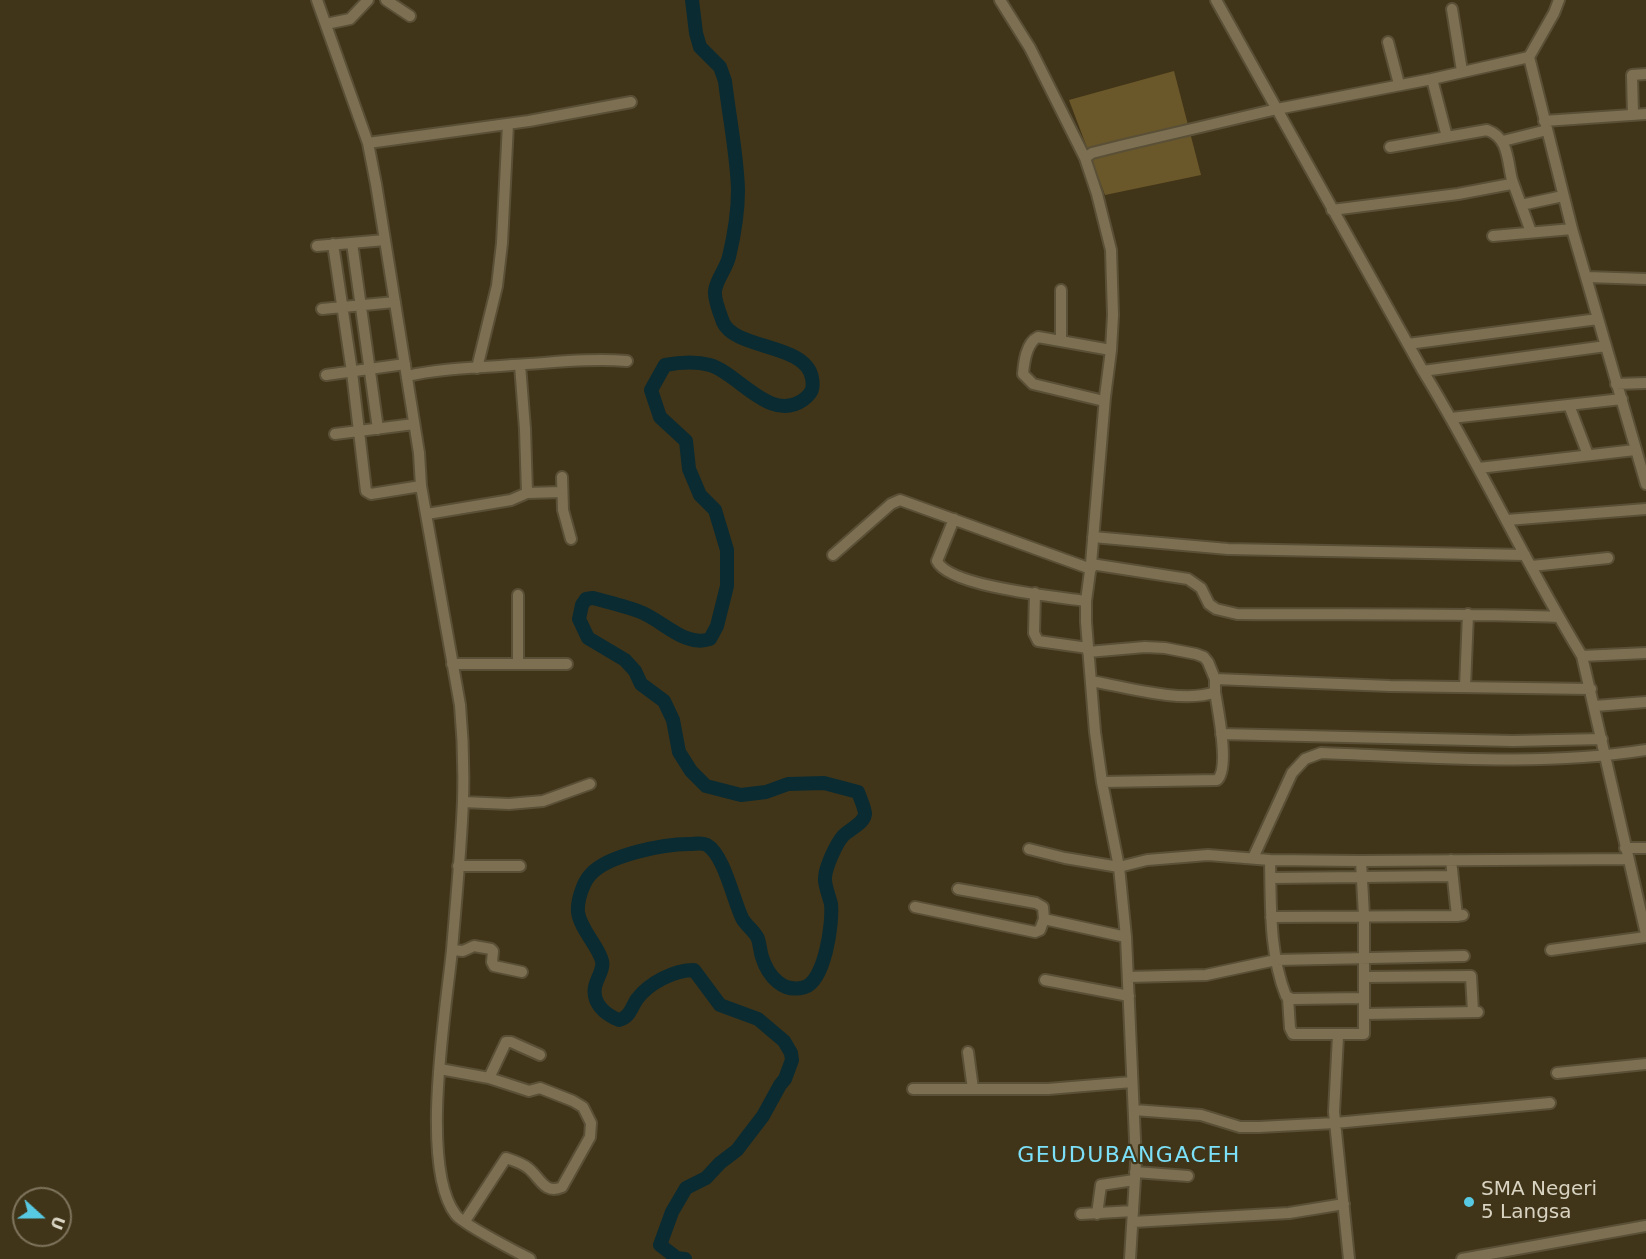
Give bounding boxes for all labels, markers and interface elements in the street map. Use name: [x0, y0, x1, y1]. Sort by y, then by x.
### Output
district label: GEUDUBANGACEH: [1017, 1143, 1241, 1169]
place label: SMA Negeri 5 Langsa: [1481, 1178, 1597, 1225]
north arrow: [12, 1187, 72, 1247]
marker: SMA Negeri 5 Langsa: [1462, 1195, 1476, 1209]
text: U: [46, 1213, 69, 1232]

